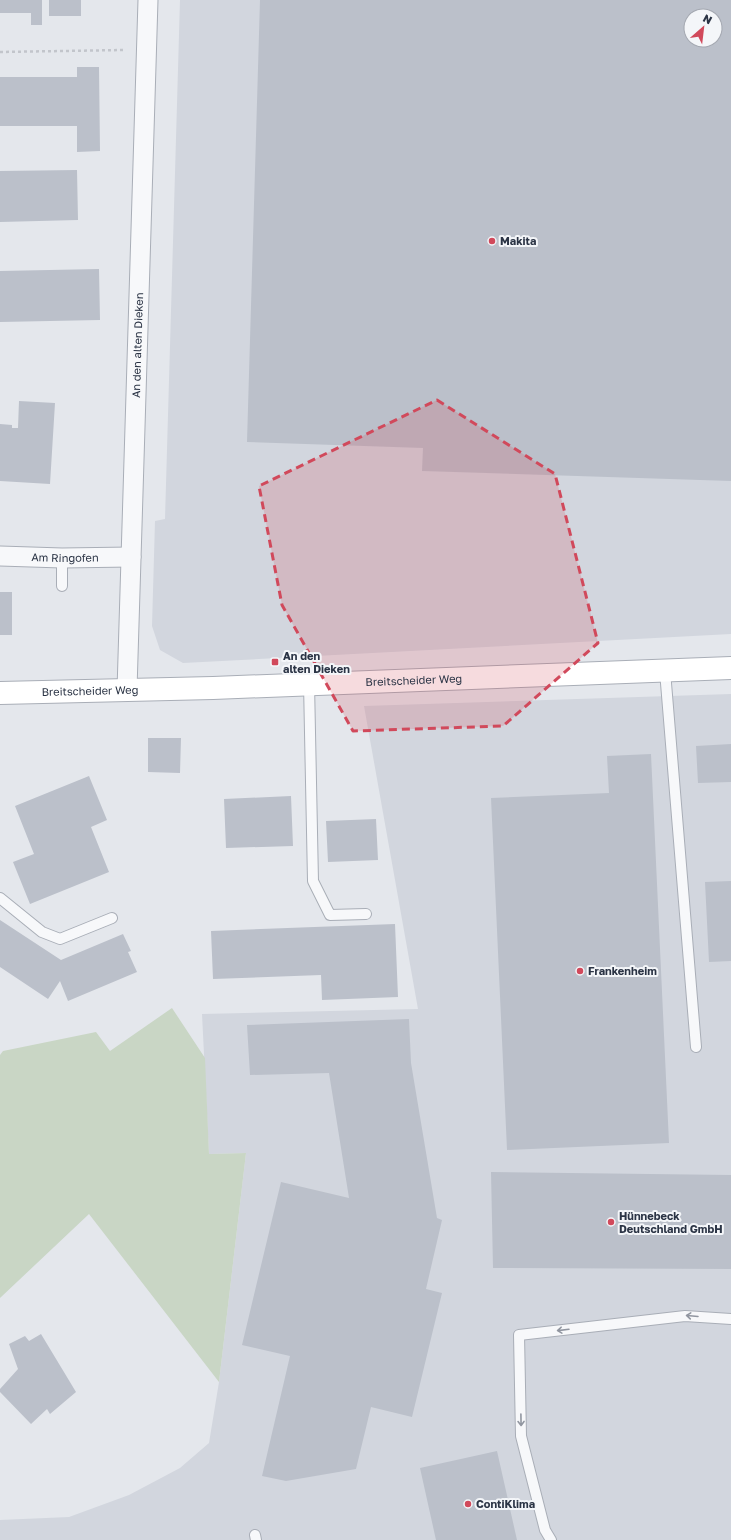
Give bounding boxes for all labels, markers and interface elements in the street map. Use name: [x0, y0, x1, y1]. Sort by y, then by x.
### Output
north arrow: [683, 8, 723, 48]
text: N: [701, 11, 715, 26]
place label: Makita: [500, 234, 536, 247]
marker: Makita: [487, 236, 497, 246]
street label: An den alten Dieken: [129, 292, 145, 398]
street label: Am Ringofen: [31, 550, 99, 564]
place label: An den alten Dieken: [283, 649, 350, 675]
marker: An den alten Dieken: [270, 657, 280, 667]
street label: Breitscheider Weg: [365, 671, 462, 688]
street label: Breitscheider Weg: [41, 683, 138, 698]
place label: Frankenheim: [588, 964, 657, 977]
marker: Frankenheim: [575, 966, 585, 976]
place label: Hünnebeck Deutschland GmbH: [619, 1209, 723, 1235]
marker: Hünnebeck Deutschland GmbH: [606, 1217, 616, 1227]
one-way arrow: [686, 1313, 699, 1320]
one-way arrow: [557, 1326, 570, 1334]
one-way arrow: [517, 1413, 524, 1426]
place label: ContiKlima: [476, 1497, 535, 1510]
marker: ContiKlima: [463, 1499, 473, 1509]

